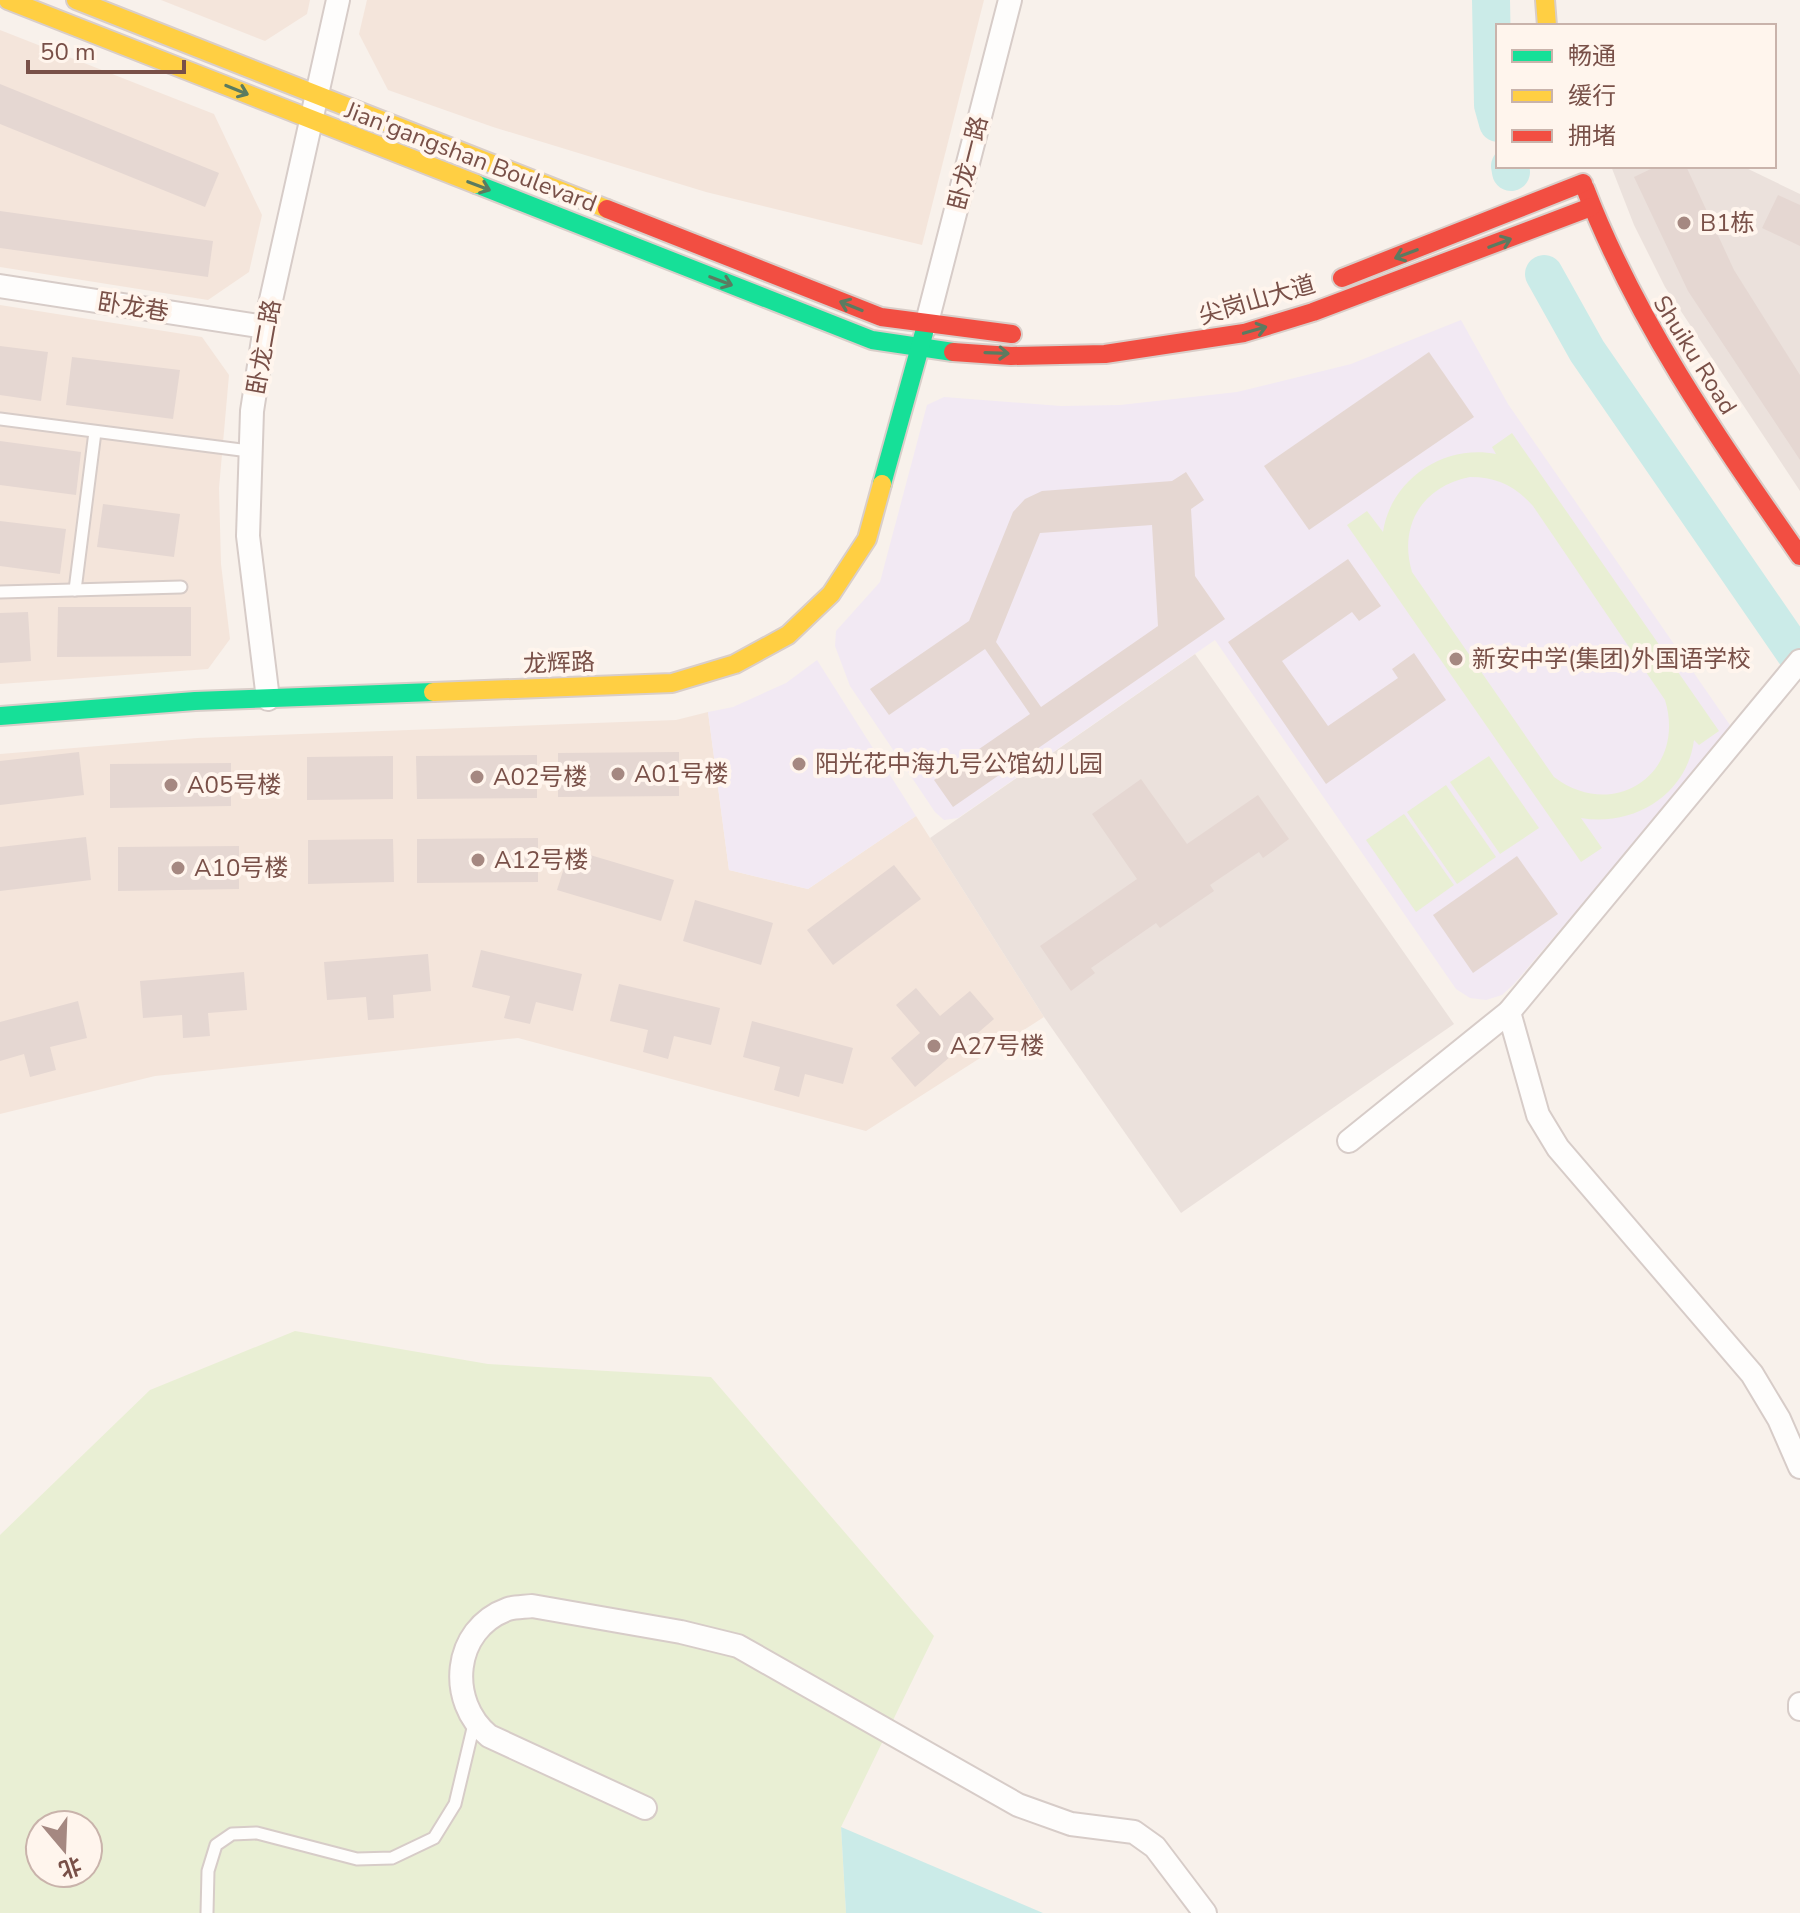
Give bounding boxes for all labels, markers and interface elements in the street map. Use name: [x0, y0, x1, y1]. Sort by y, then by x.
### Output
scale bar: [28, 24, 184, 74]
legend: [1496, 24, 1776, 168]
text: 50 m: [40, 36, 96, 68]
text: 畅通: [1568, 40, 1616, 72]
text: 缓行: [1568, 80, 1616, 112]
one-way arrow: [224, 84, 249, 98]
street label: Jian'gangshan Boulevard: [340, 94, 601, 220]
street label: 卧龙一路: [941, 113, 995, 213]
text: 拥堵: [1568, 120, 1616, 152]
one-way arrow: [466, 179, 491, 194]
place label: B1栋: [1700, 207, 1755, 239]
marker: B1栋: [1675, 214, 1693, 232]
one-way arrow: [1487, 235, 1512, 249]
one-way arrow: [1395, 248, 1419, 262]
street label: 尖岗山大道: [1195, 268, 1319, 332]
one-way arrow: [708, 275, 733, 289]
street label: 卧龙巷: [95, 286, 171, 328]
street label: Shuiku Road: [1646, 289, 1744, 421]
street label: 卧龙二路: [240, 297, 288, 397]
one-way arrow: [839, 298, 864, 312]
one-way arrow: [1241, 322, 1267, 337]
one-way arrow: [983, 346, 1010, 361]
place label: 新安中学(集团)外国语学校: [1472, 643, 1751, 675]
street label: 龙辉路: [522, 646, 596, 680]
marker: 新安中学(集团)外国语学校: [1447, 650, 1465, 668]
place label: 阳光花中海九号公馆幼儿园: [815, 748, 1103, 780]
marker: 阳光花中海九号公馆幼儿园: [790, 755, 808, 773]
place label: A01号楼: [634, 758, 728, 790]
place label: A02号楼: [493, 761, 587, 793]
marker: A01号楼: [609, 765, 627, 783]
marker: A02号楼: [468, 768, 486, 786]
place label: A05号楼: [187, 769, 281, 801]
marker: A05号楼: [162, 776, 180, 794]
place label: A12号楼: [494, 844, 588, 876]
marker: A12号楼: [469, 851, 487, 869]
place label: A10号楼: [194, 852, 288, 884]
marker: A10号楼: [169, 859, 187, 877]
place label: A27号楼: [950, 1030, 1044, 1062]
marker: A27号楼: [925, 1037, 943, 1055]
north arrow: [24, 1809, 104, 1889]
text: 北: [55, 1849, 85, 1885]

